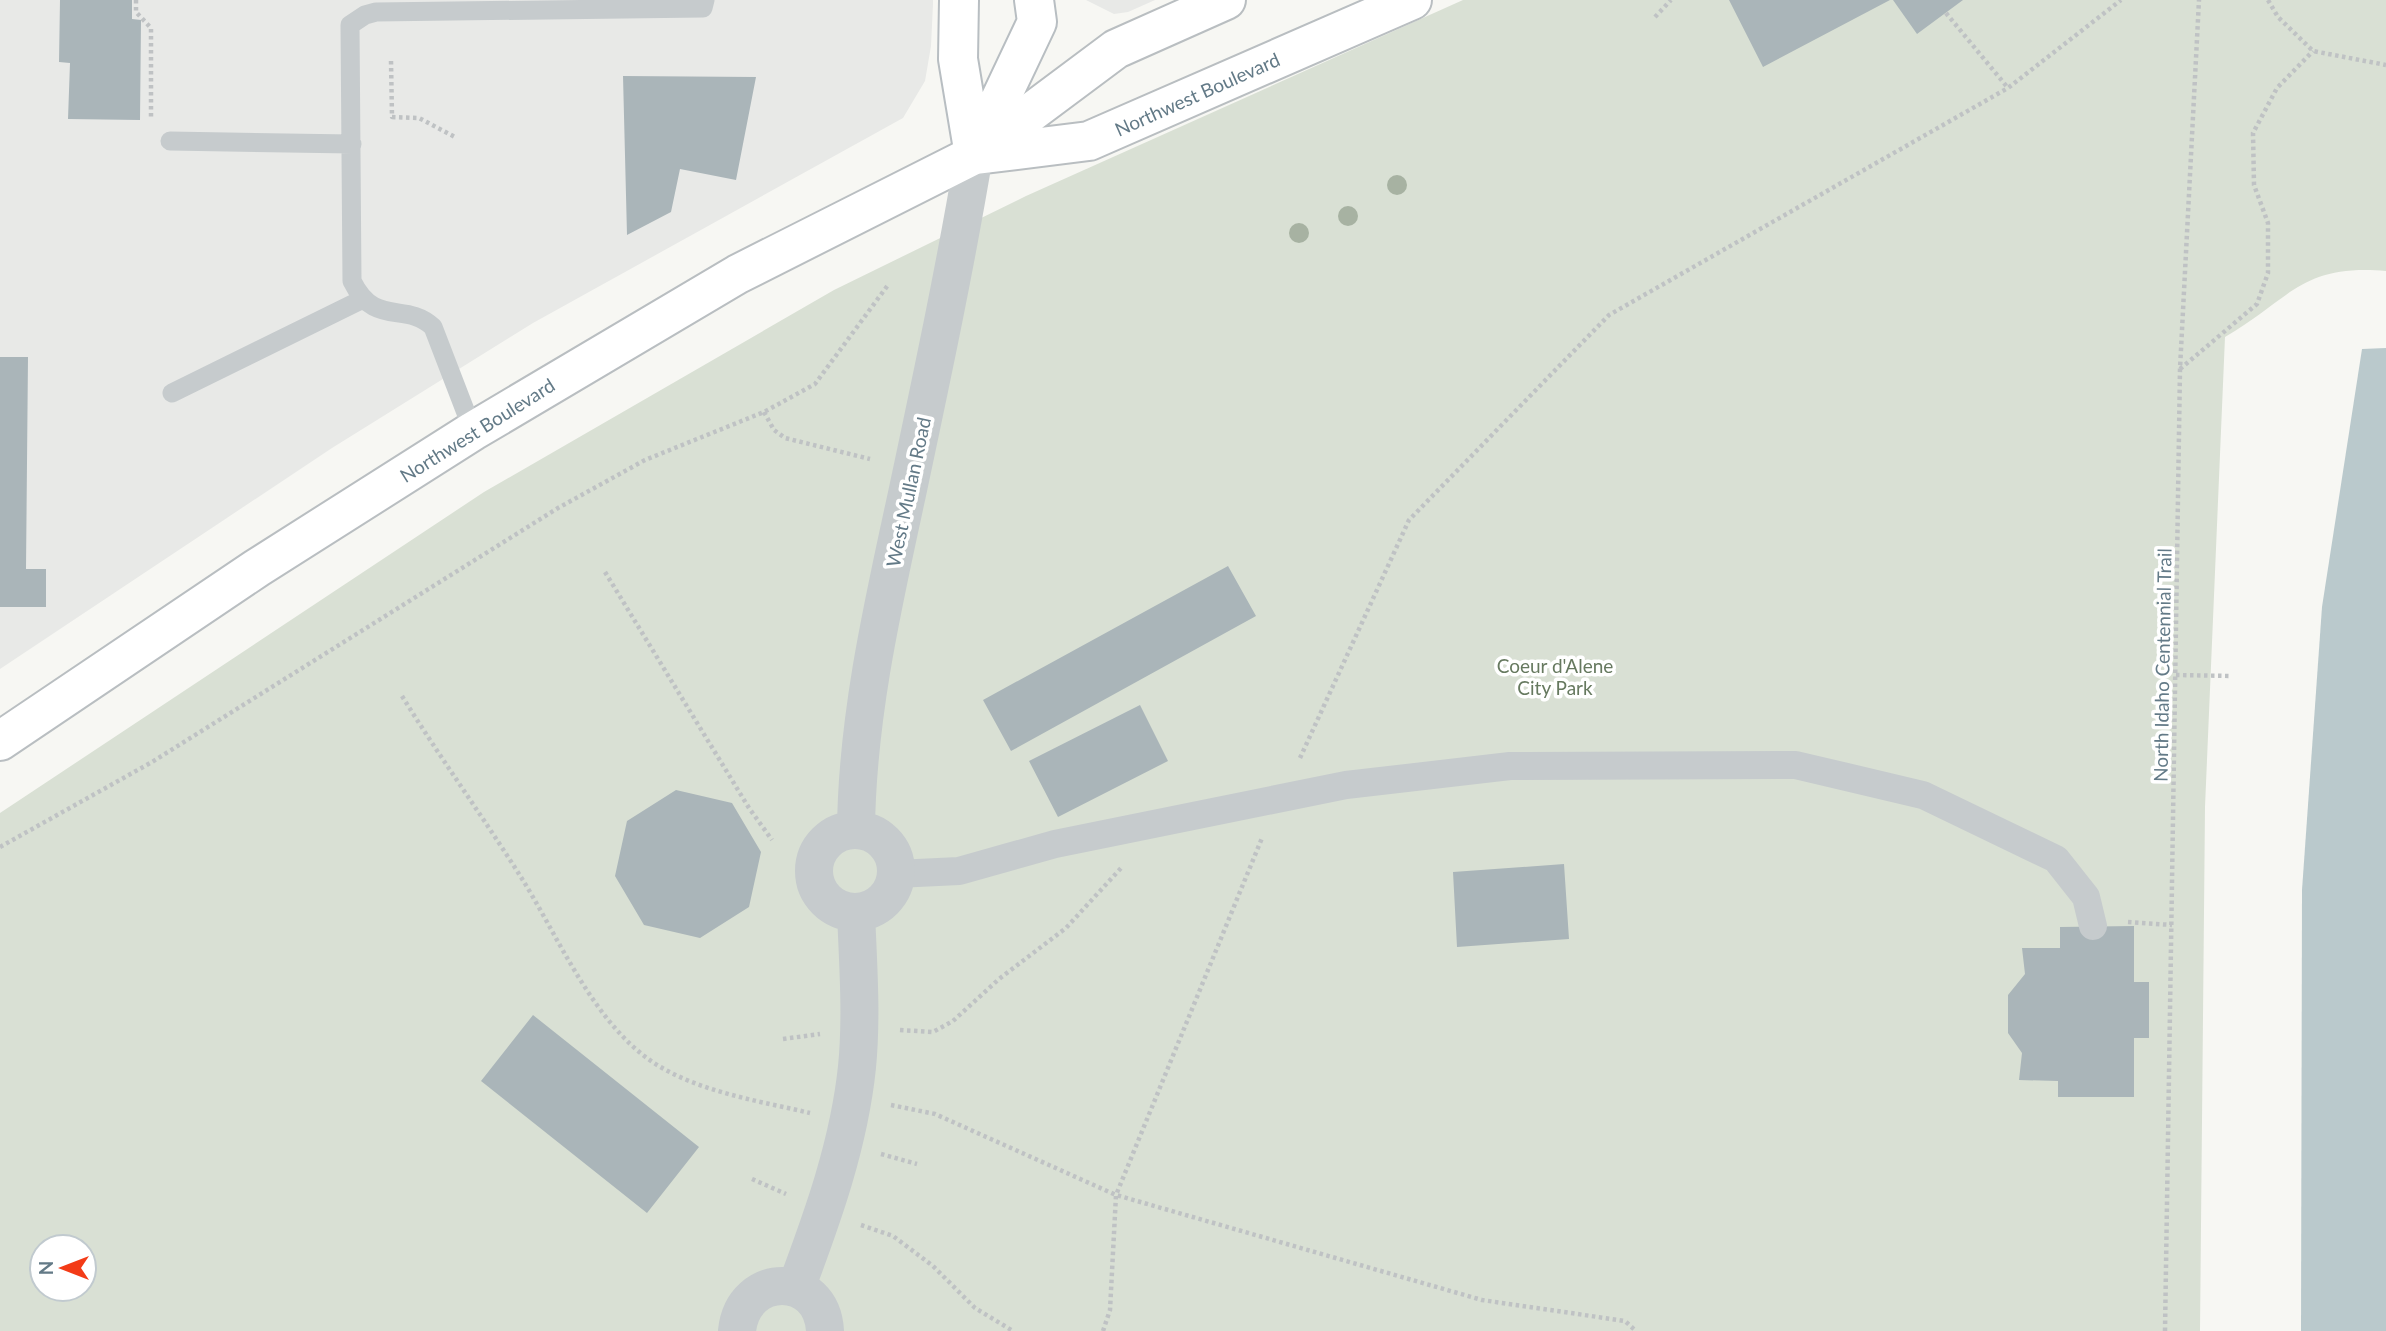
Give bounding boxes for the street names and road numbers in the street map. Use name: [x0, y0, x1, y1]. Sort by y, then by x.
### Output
street label: Northwest Boulevard: [1111, 47, 1283, 141]
street label: Northwest Boulevard: [395, 373, 559, 487]
street label: West Mullan Road: [881, 415, 935, 569]
street label: North Idaho Centennial Trail: [2148, 548, 2176, 782]

